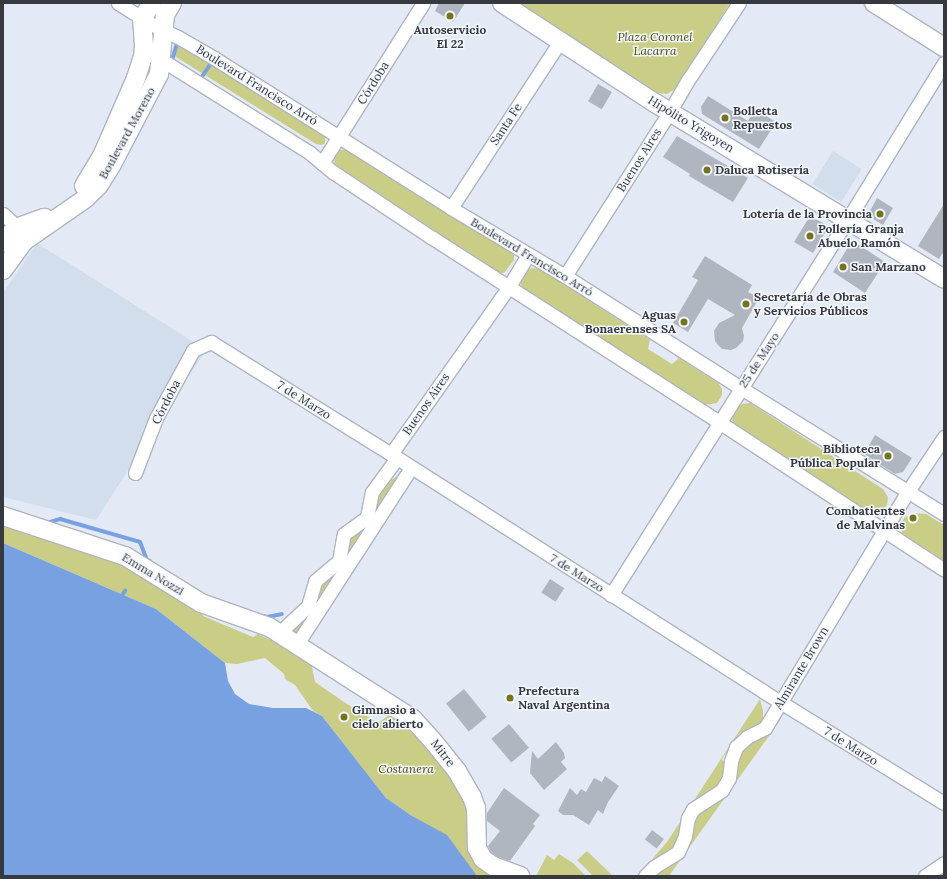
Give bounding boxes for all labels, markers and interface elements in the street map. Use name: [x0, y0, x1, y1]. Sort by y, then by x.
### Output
marker: Autoservicio El 22: [445, 11, 455, 21]
place label: Autoservicio El 22: [414, 23, 486, 51]
park label: Plaza Coronel Lacarra: [617, 30, 693, 58]
street label: Boulevard Francisco Arró: [194, 42, 320, 128]
street label: Córdoba: [354, 59, 392, 107]
street label: Boulevard Moreno: [96, 85, 158, 181]
street label: Hipólito Yrigoyen: [645, 93, 737, 155]
street label: Santa Fe: [487, 100, 525, 148]
place label: Bolletta Repuestos: [733, 104, 792, 132]
marker: Bolletta Repuestos: [720, 113, 730, 123]
street label: Buenos Aires: [614, 126, 664, 194]
place label: Daluca Rotisería: [715, 163, 809, 177]
marker: Daluca Rotisería: [702, 165, 712, 175]
place label: Lotería de la Provincia: [743, 207, 872, 221]
marker: Lotería de la Provincia: [875, 209, 885, 219]
street label: Boulevard Francisco Arró: [468, 215, 596, 299]
place label: Pollería Granja Abuelo Ramón: [818, 222, 904, 250]
marker: Pollería Granja Abuelo Ramón: [805, 231, 815, 241]
place label: San Marzano: [851, 260, 926, 274]
marker: San Marzano: [838, 262, 848, 272]
place label: Secretaría de Obras y Servicios Públicos: [754, 290, 868, 318]
marker: Secretaría de Obras y Servicios Públicos: [741, 299, 751, 309]
place label: Aguas Bonaerenses SA: [585, 308, 676, 336]
marker: Aguas Bonaerenses SA: [679, 317, 689, 327]
street label: 25 de Mayo: [736, 330, 782, 390]
street label: Buenos Aires: [399, 370, 453, 438]
street label: Córdoba: [149, 377, 183, 427]
street label: 7 de Marzo: [274, 378, 334, 422]
place label: Biblioteca Pública Popular: [790, 442, 880, 470]
marker: Biblioteca Pública Popular: [883, 451, 893, 461]
place label: Combatientes de Malvinas: [826, 504, 905, 532]
marker: Combatientes de Malvinas: [908, 513, 918, 523]
street label: Emma Nozzi: [119, 550, 187, 598]
street label: 7 de Marzo: [547, 551, 607, 595]
street label: Almirante Brown: [771, 624, 831, 712]
place label: Prefectura Naval Argentina: [518, 684, 610, 712]
marker: Prefectura Naval Argentina: [505, 693, 515, 703]
place label: Gimnasio a cielo abierto: [352, 703, 423, 731]
marker: Gimnasio a cielo abierto: [339, 712, 349, 722]
street label: 7 de Marzo: [821, 724, 881, 768]
street label: Mitre: [428, 736, 458, 770]
park label: Costanera: [378, 762, 434, 776]

